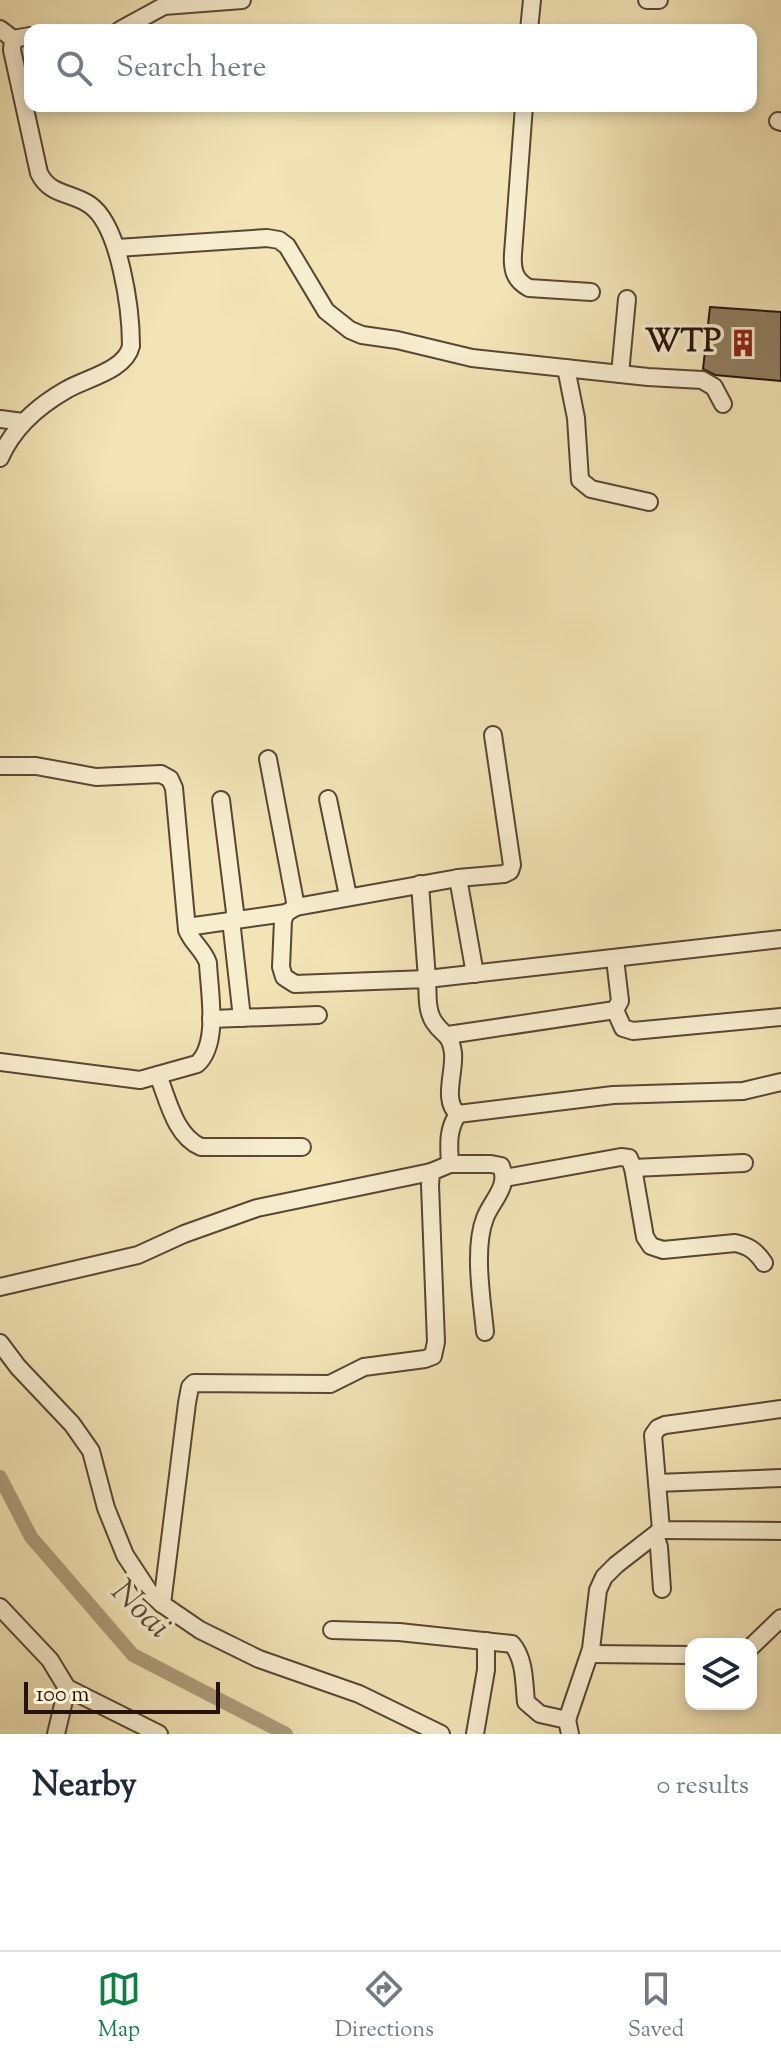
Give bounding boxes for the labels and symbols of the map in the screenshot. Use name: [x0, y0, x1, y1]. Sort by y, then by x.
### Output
place label: WTP: [645, 320, 721, 366]
building icon: WTP: [728, 328, 758, 358]
water label: Noai: [99, 1569, 181, 1651]
scale bar: [24, 1678, 220, 1714]

